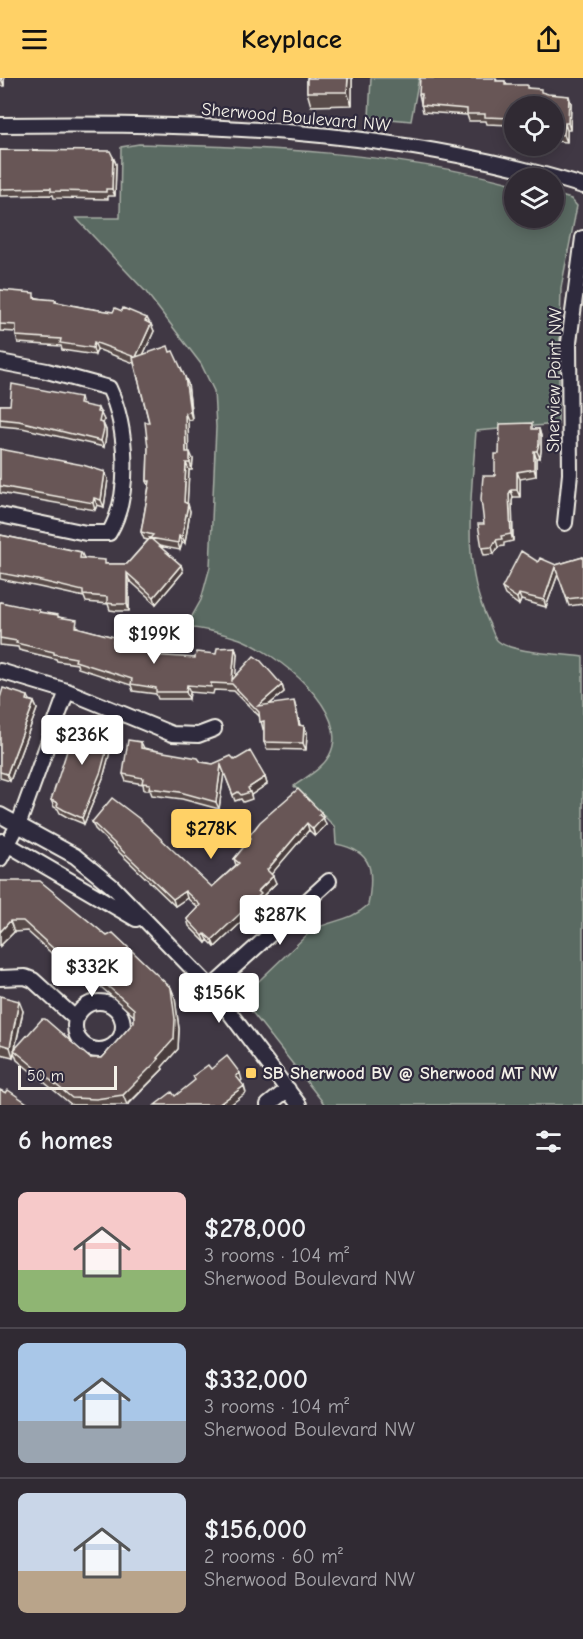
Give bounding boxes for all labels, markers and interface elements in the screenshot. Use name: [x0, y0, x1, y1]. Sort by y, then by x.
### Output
icon: menu: [18, 23, 51, 56]
icon: share: [532, 23, 565, 56]
text: Keyplace: [241, 24, 342, 55]
map controls: [504, 96, 564, 228]
button: locate: [504, 96, 564, 156]
street label: Sherwood Boulevard NW: [201, 99, 392, 136]
button: layers: [504, 168, 564, 228]
street label: Sherview Point NW: [543, 307, 566, 453]
pin: $199K: [112, 614, 196, 665]
text: $199K: [128, 622, 180, 645]
pin: $236K: [40, 715, 124, 766]
text: $236K: [55, 723, 109, 746]
pin: $278K: [169, 809, 253, 860]
text: $278K: [185, 817, 237, 840]
pin: $287K: [238, 895, 322, 946]
text: $287K: [254, 903, 306, 926]
pin: $332K: [50, 947, 134, 998]
text: $332K: [66, 955, 118, 978]
pin: $156K: [177, 973, 261, 1024]
text: $156K: [193, 981, 245, 1004]
scale bar: [18, 1063, 117, 1091]
place label: SB Sherwood BV @ Sherwood MT NW: [263, 1063, 558, 1084]
marker: SB Sherwood BV @ Sherwood MT NW: [244, 1066, 258, 1080]
text: 50 m: [27, 1067, 64, 1085]
icon: filters: [532, 1125, 565, 1158]
text: 6 homes: [18, 1126, 113, 1156]
text: $278,000: [204, 1214, 306, 1244]
icon: home: [66, 1216, 138, 1288]
text: 3 rooms · 104 m²: [204, 1244, 349, 1267]
text: Sherwood Boulevard NW: [204, 1267, 415, 1290]
text: $332,000: [204, 1365, 308, 1395]
icon: home: [66, 1367, 138, 1439]
text: 3 rooms · 104 m²: [204, 1395, 349, 1418]
text: Sherwood Boulevard NW: [204, 1418, 415, 1441]
text: $156,000: [204, 1515, 307, 1545]
icon: home: [66, 1517, 138, 1589]
text: 2 rooms · 60 m²: [204, 1545, 343, 1568]
text: Sherwood Boulevard NW: [204, 1568, 415, 1591]

